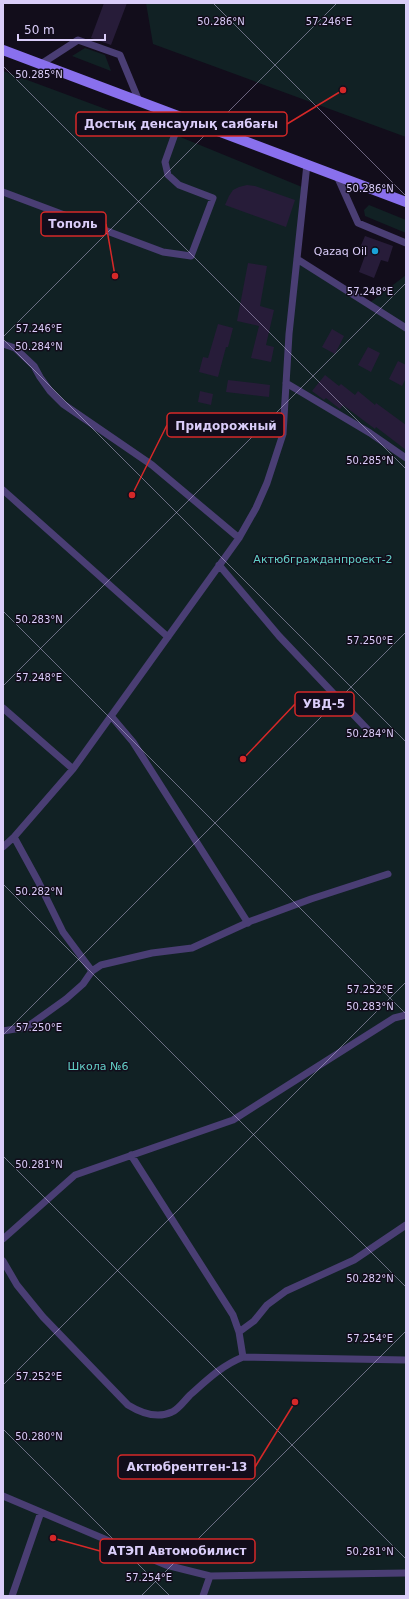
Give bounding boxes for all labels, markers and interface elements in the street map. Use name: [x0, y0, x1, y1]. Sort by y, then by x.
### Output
scale bar: [18, 16, 105, 42]
text: 50.286°N: [197, 16, 245, 27]
text: 57.246°E: [306, 16, 352, 27]
text: 50 m: [24, 23, 55, 37]
text: 50.285°N: [15, 69, 63, 80]
callout: Достық денсаулық саябағы: [76, 112, 287, 136]
text: Достық денсаулық саябағы: [84, 117, 278, 131]
text: 50.286°N: [346, 183, 394, 194]
callout: Тополь: [41, 212, 106, 236]
text: Тополь: [48, 217, 98, 231]
place label: Qazaq Oil: [314, 245, 367, 258]
marker: Qazaq Oil: [370, 246, 380, 256]
text: 57.248°E: [347, 286, 393, 297]
text: 57.246°E: [16, 323, 62, 334]
text: 50.284°N: [15, 341, 63, 352]
callout: Придорожный: [167, 413, 284, 437]
text: Придорожный: [175, 419, 277, 433]
text: 50.285°N: [346, 455, 394, 466]
park label: Актюбгражданпроект-2: [253, 553, 393, 566]
text: 50.283°N: [15, 614, 63, 625]
text: 57.250°E: [347, 635, 393, 646]
text: 57.248°E: [16, 672, 62, 683]
callout: УВД-5: [295, 692, 354, 716]
text: УВД-5: [303, 697, 345, 711]
text: 50.284°N: [346, 728, 394, 739]
text: 50.282°N: [15, 886, 63, 897]
text: 57.252°E: [347, 984, 393, 995]
text: 50.283°N: [346, 1001, 394, 1012]
text: 57.250°E: [16, 1022, 62, 1033]
park label: Школа №6: [68, 1060, 128, 1073]
text: 50.281°N: [15, 1159, 63, 1170]
text: 50.282°N: [346, 1273, 394, 1284]
text: 57.254°E: [347, 1333, 393, 1344]
text: 57.252°E: [16, 1371, 62, 1382]
text: 50.280°N: [15, 1431, 63, 1442]
callout: Актюбрентген-13: [118, 1455, 255, 1479]
text: Актюбрентген-13: [127, 1460, 247, 1474]
callout: АТЭП Автомобилист: [100, 1539, 255, 1563]
text: АТЭП Автомобилист: [108, 1544, 246, 1558]
text: 50.281°N: [346, 1546, 394, 1557]
text: 57.254°E: [126, 1572, 172, 1583]

